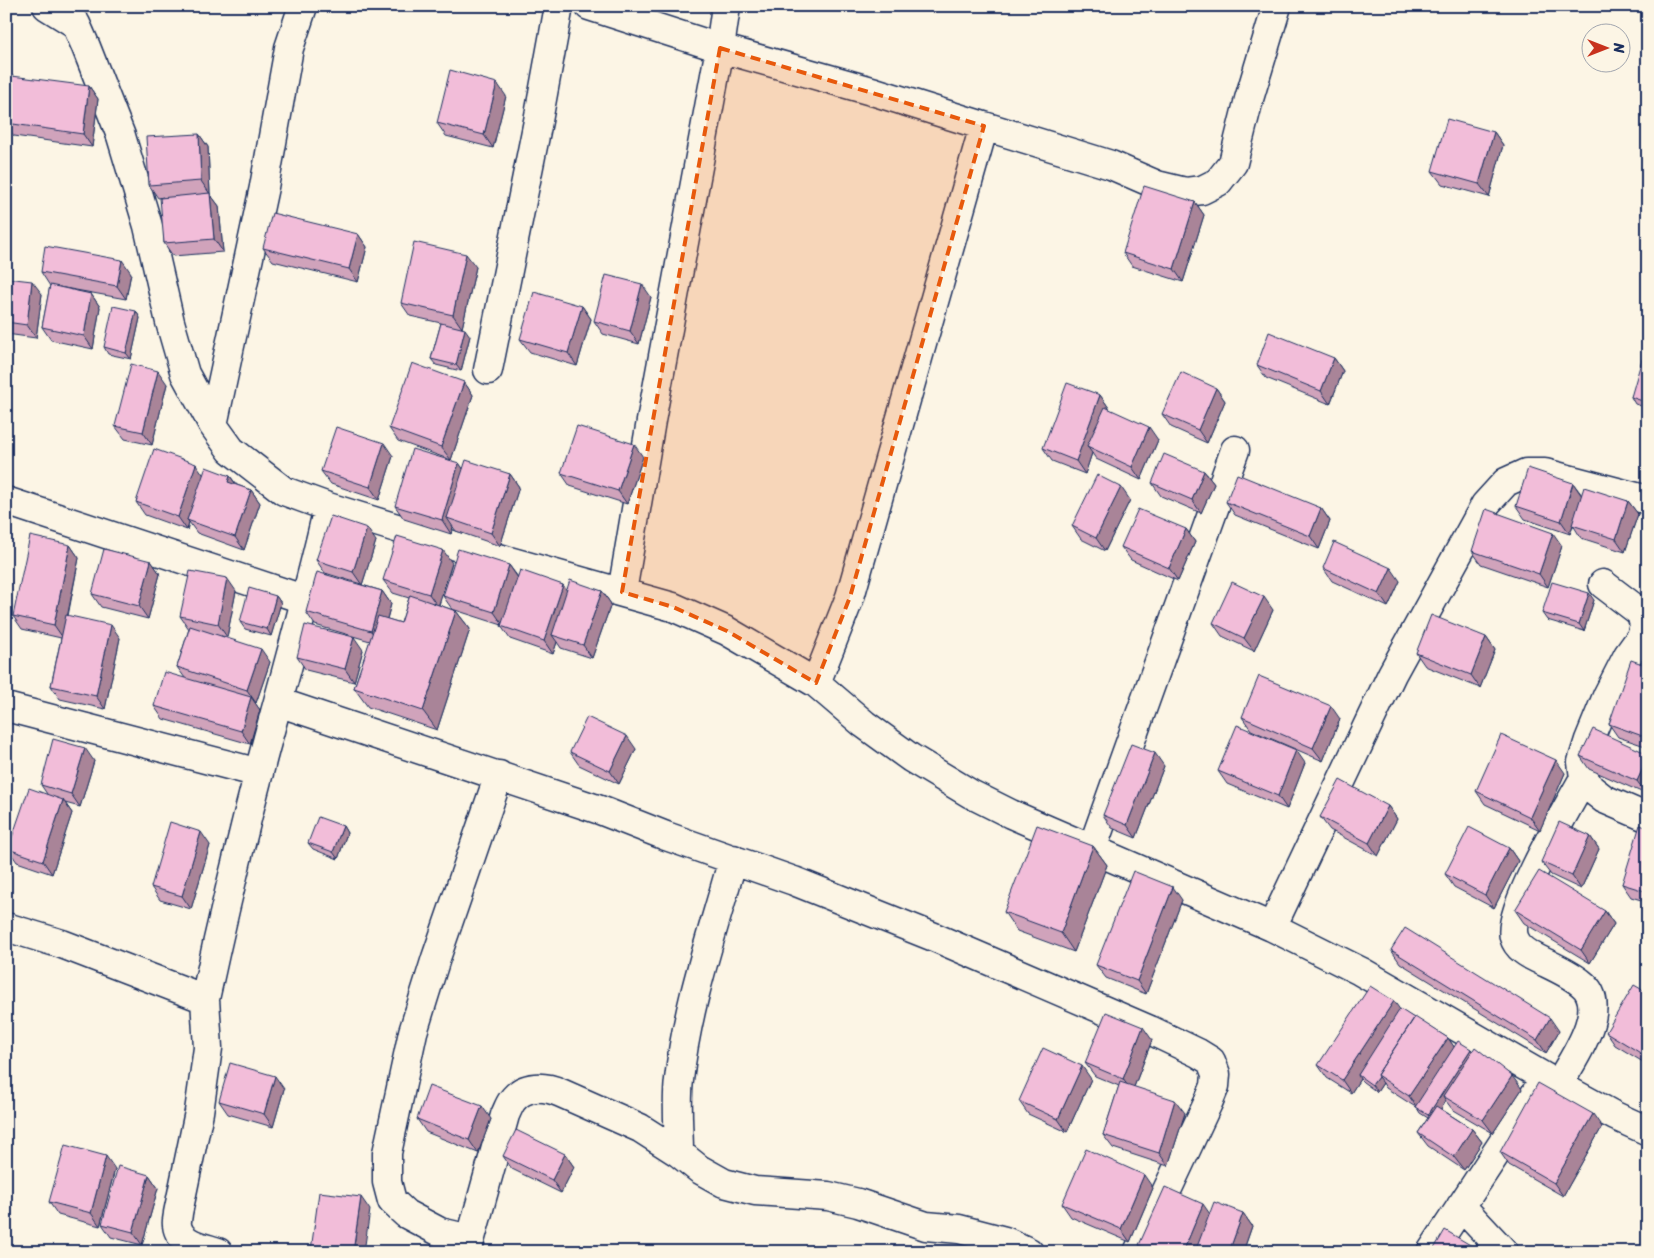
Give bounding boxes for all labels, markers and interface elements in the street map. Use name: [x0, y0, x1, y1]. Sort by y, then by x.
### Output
north arrow: [1582, 22, 1632, 72]
text: N: [1606, 42, 1631, 53]

